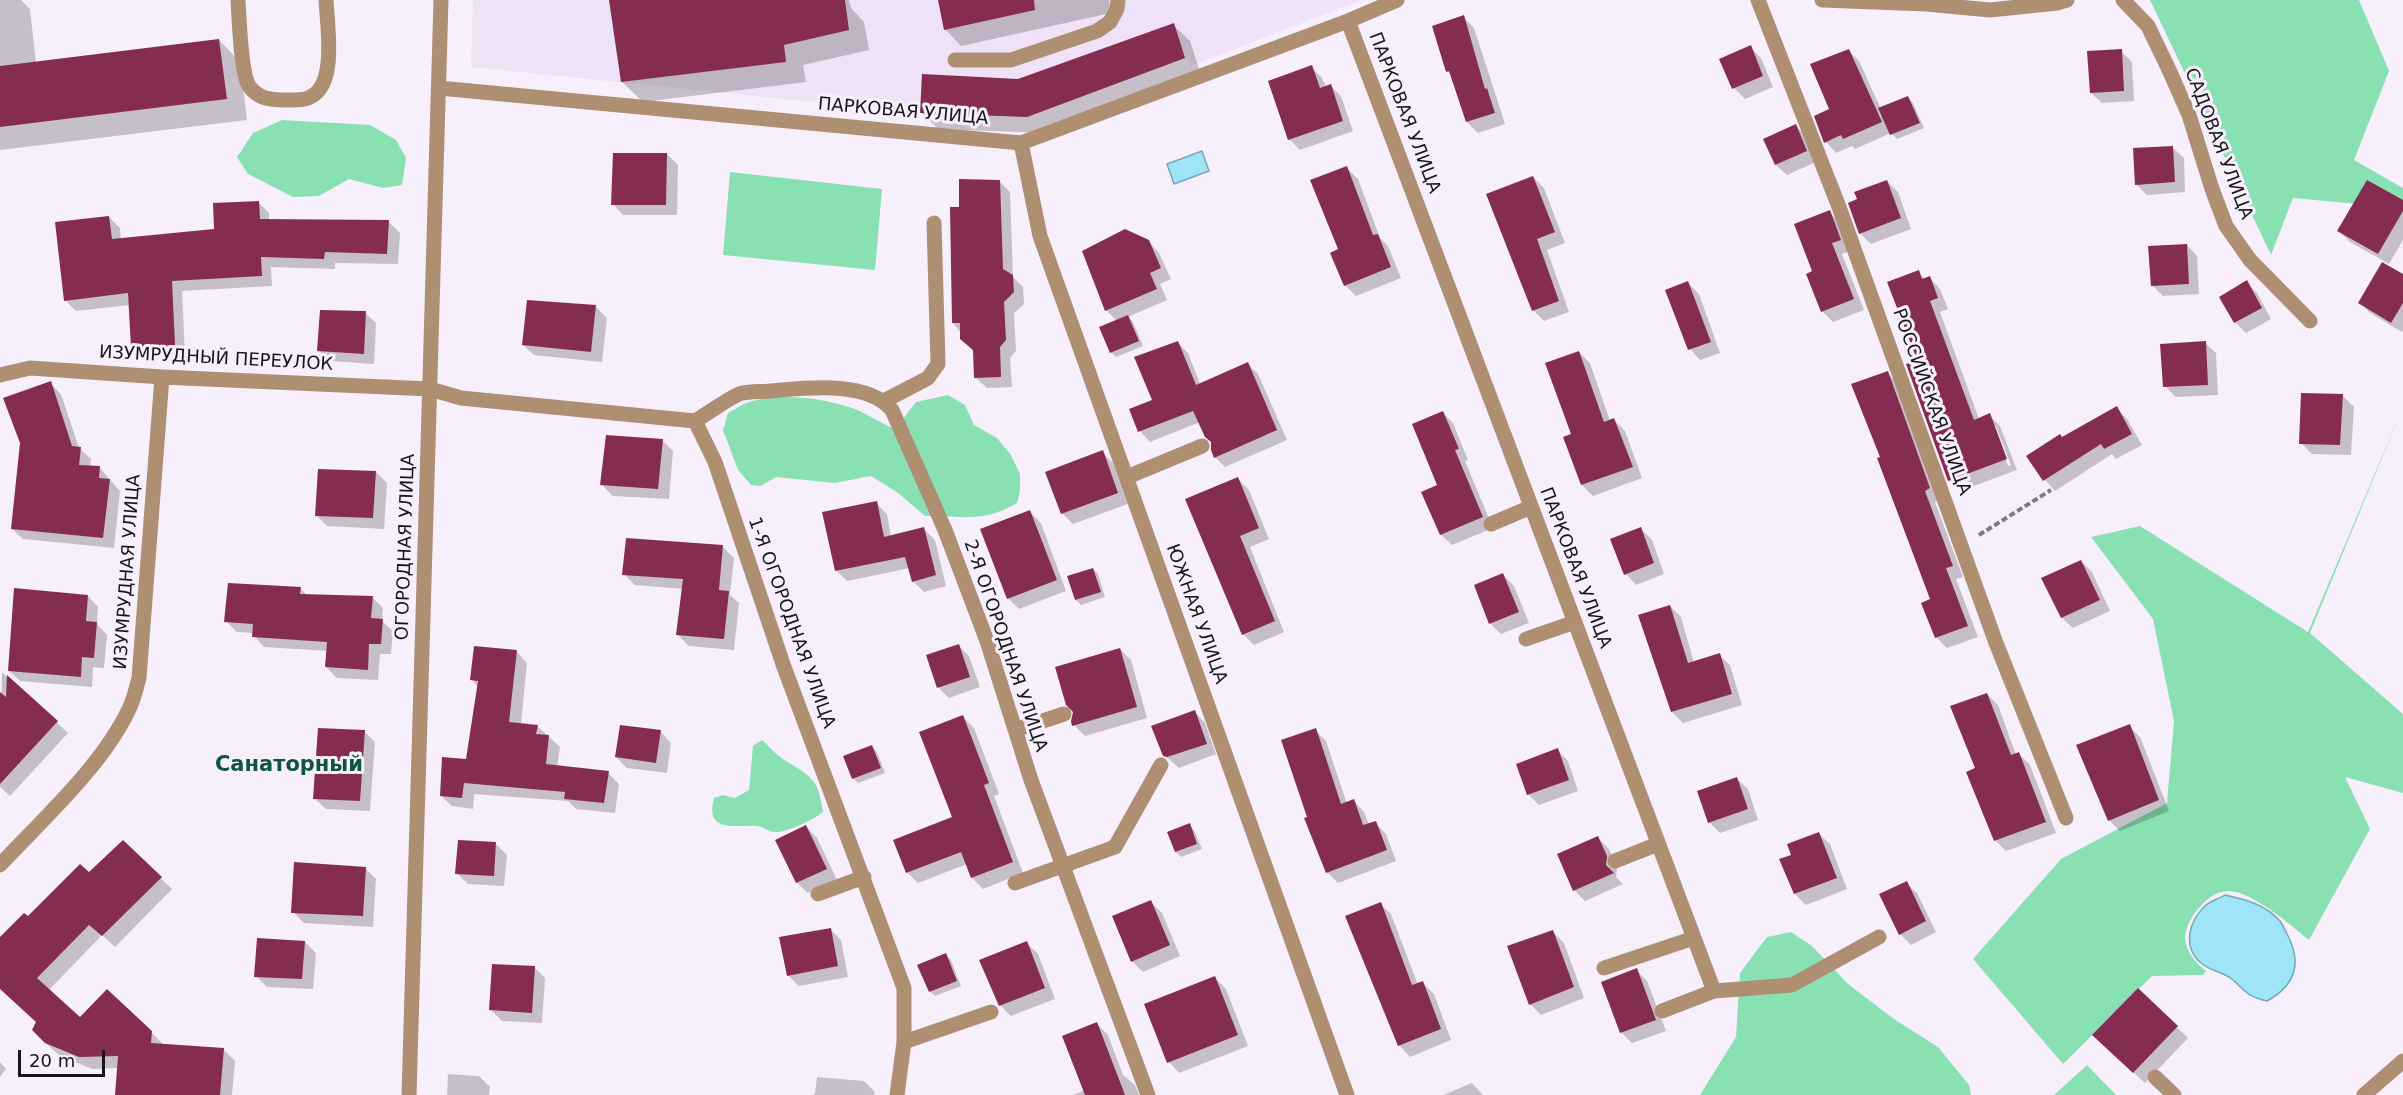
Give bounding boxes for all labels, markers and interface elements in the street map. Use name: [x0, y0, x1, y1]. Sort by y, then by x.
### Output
street label: ПАРКОВАЯ УЛИЦА: [1363, 29, 1445, 197]
street label: САДОВАЯ УЛИЦА: [2179, 65, 2257, 223]
street label: ПАРКОВАЯ УЛИЦА: [817, 94, 989, 130]
street label: РОССИЙСКАЯ УЛИЦА: [1887, 306, 1975, 498]
street label: ИЗУМРУДНЫЙ ПЕРЕУЛОК: [98, 342, 334, 376]
street label: ОГОРОДНАЯ УЛИЦА: [392, 453, 420, 641]
street label: ИЗУМРУДНАЯ УЛИЦА: [110, 474, 146, 670]
street label: ПАРКОВАЯ УЛИЦА: [1534, 484, 1616, 652]
street label: 1-Я ОГОРОДНАЯ УЛИЦА: [743, 515, 839, 731]
street label: 2-Я ОГОРОДНАЯ УЛИЦА: [959, 537, 1051, 755]
street label: ЮЖНАЯ УЛИЦА: [1161, 541, 1231, 687]
district label: Санаторный: [215, 753, 363, 779]
scale bar: [21, 1038, 108, 1076]
text: 20 m: [29, 1050, 75, 1071]

